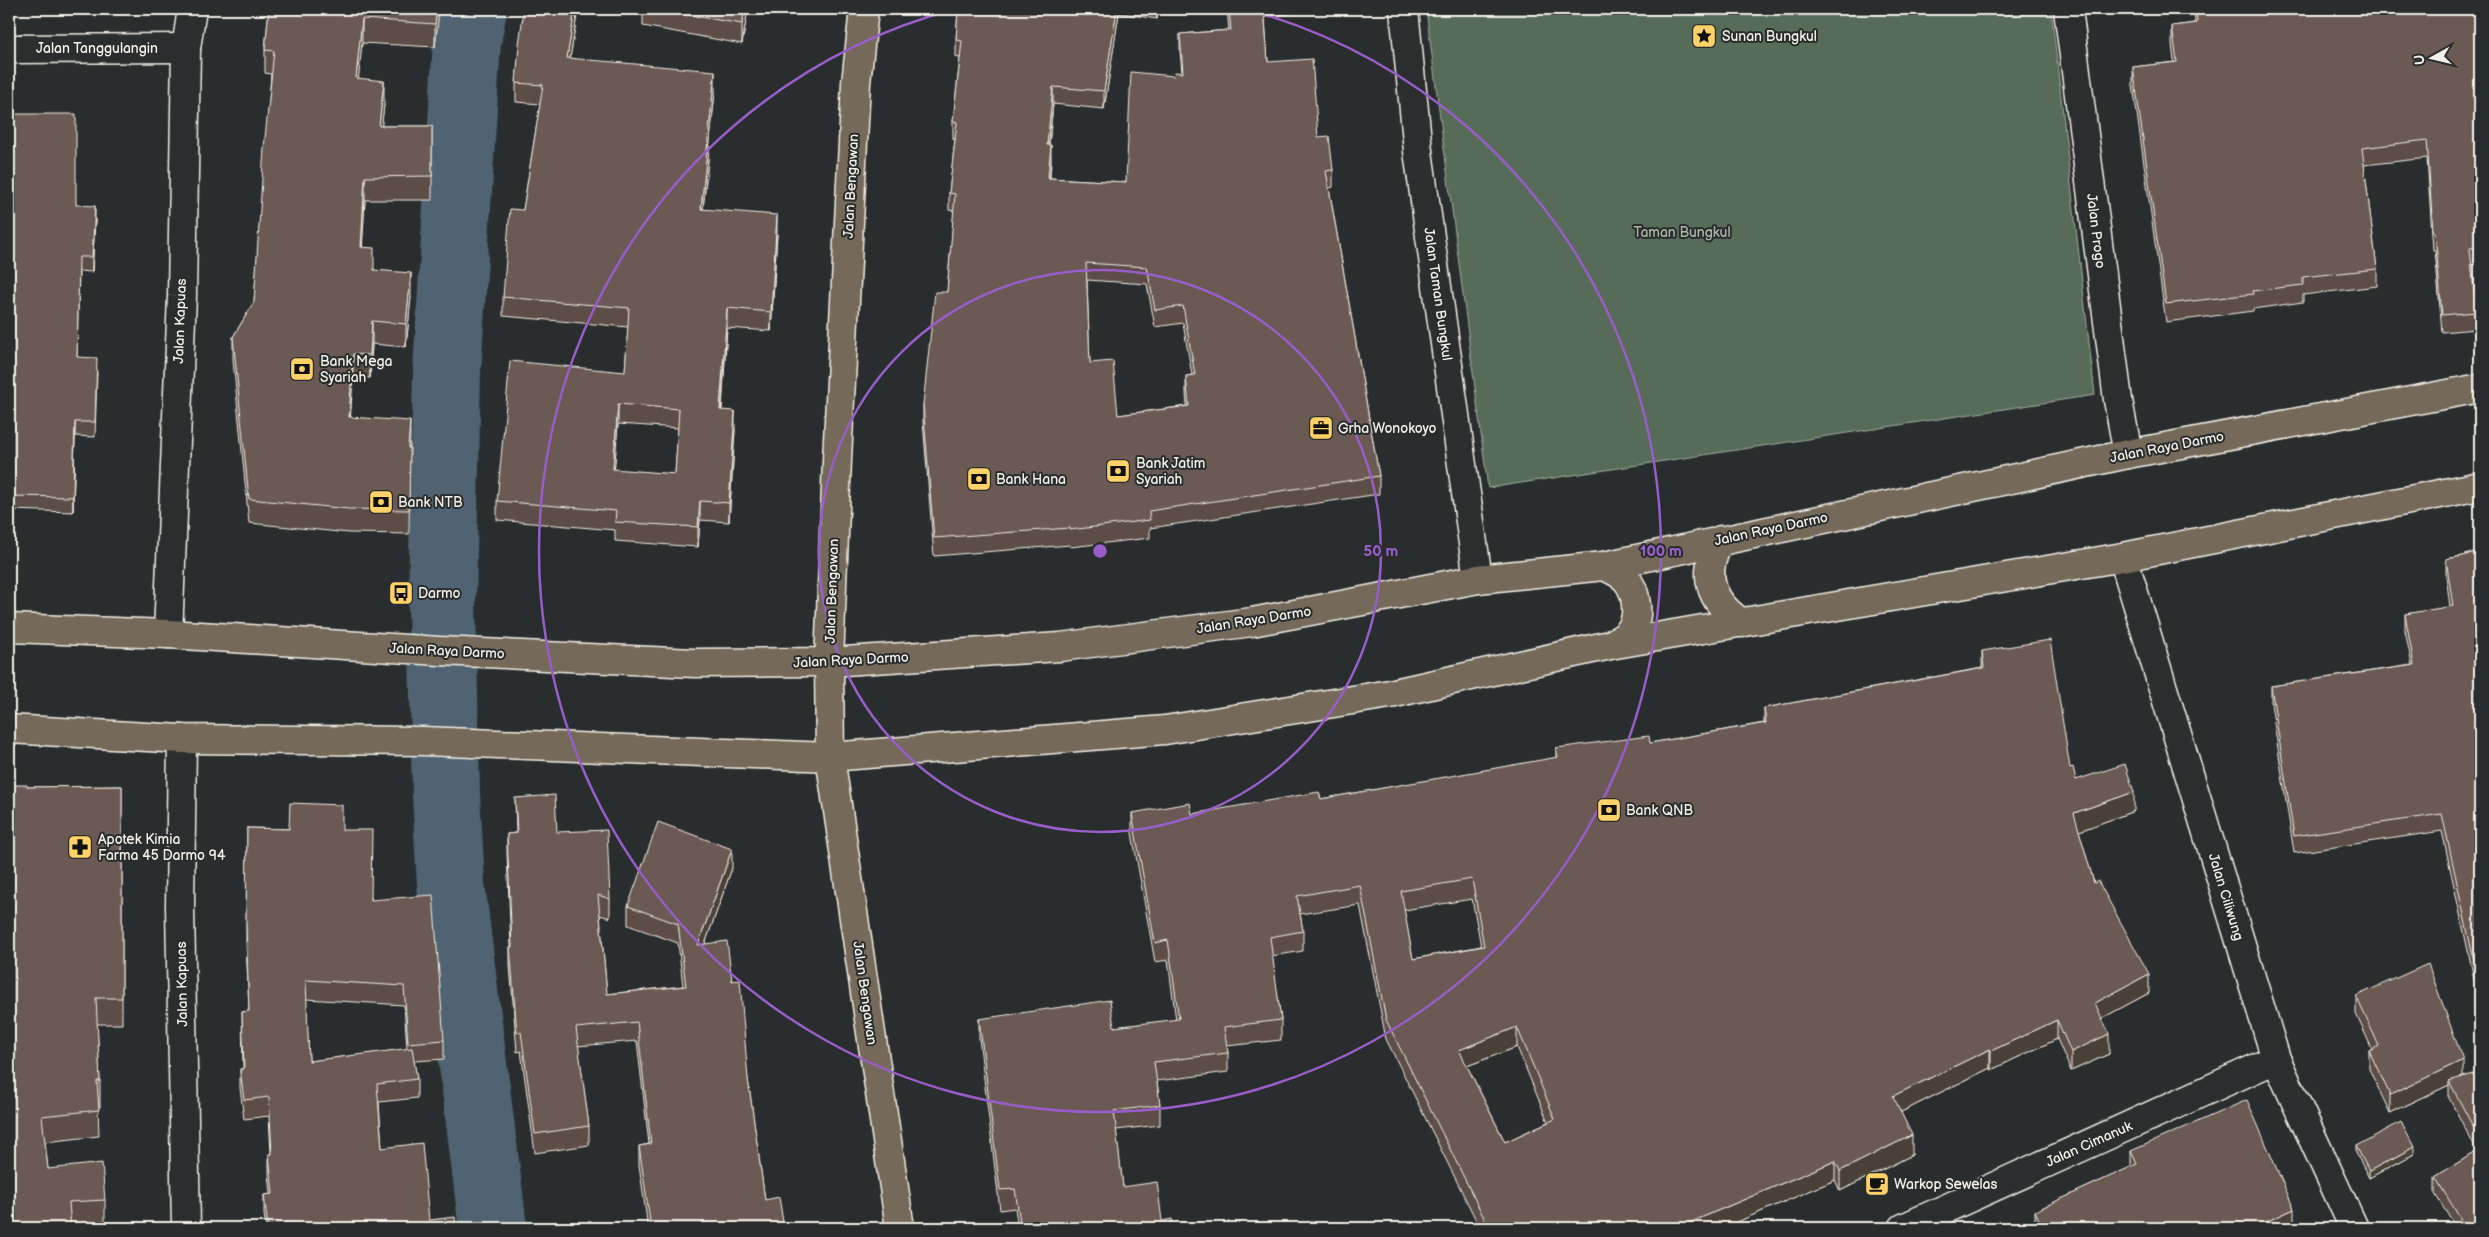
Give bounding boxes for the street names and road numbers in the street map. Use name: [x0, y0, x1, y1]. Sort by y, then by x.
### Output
street label: Jalan Tanggulangin: [36, 40, 158, 57]
street label: Jalan Bengawan: [840, 133, 862, 239]
street label: Jalan Progo: [2083, 193, 2109, 269]
street label: Jalan Taman Bungkul: [1420, 226, 1456, 362]
street label: Jalan Kapuas: [170, 278, 190, 364]
street label: Jalan Raya Darmo: [2109, 428, 2225, 466]
street label: Jalan Raya Darmo: [1713, 509, 1829, 549]
street label: Jalan Bengawan: [822, 538, 842, 644]
street label: Jalan Raya Darmo: [1196, 603, 1312, 637]
street label: Jalan Raya Darmo: [389, 639, 505, 663]
street label: Jalan Raya Darmo: [793, 648, 909, 672]
street label: Jalan Ciliwung: [2205, 851, 2247, 943]
street label: Jalan Bengawan: [849, 940, 881, 1046]
street label: Jalan Kapuas: [173, 941, 191, 1027]
street label: Jalan Cimanuk: [2043, 1117, 2135, 1171]

